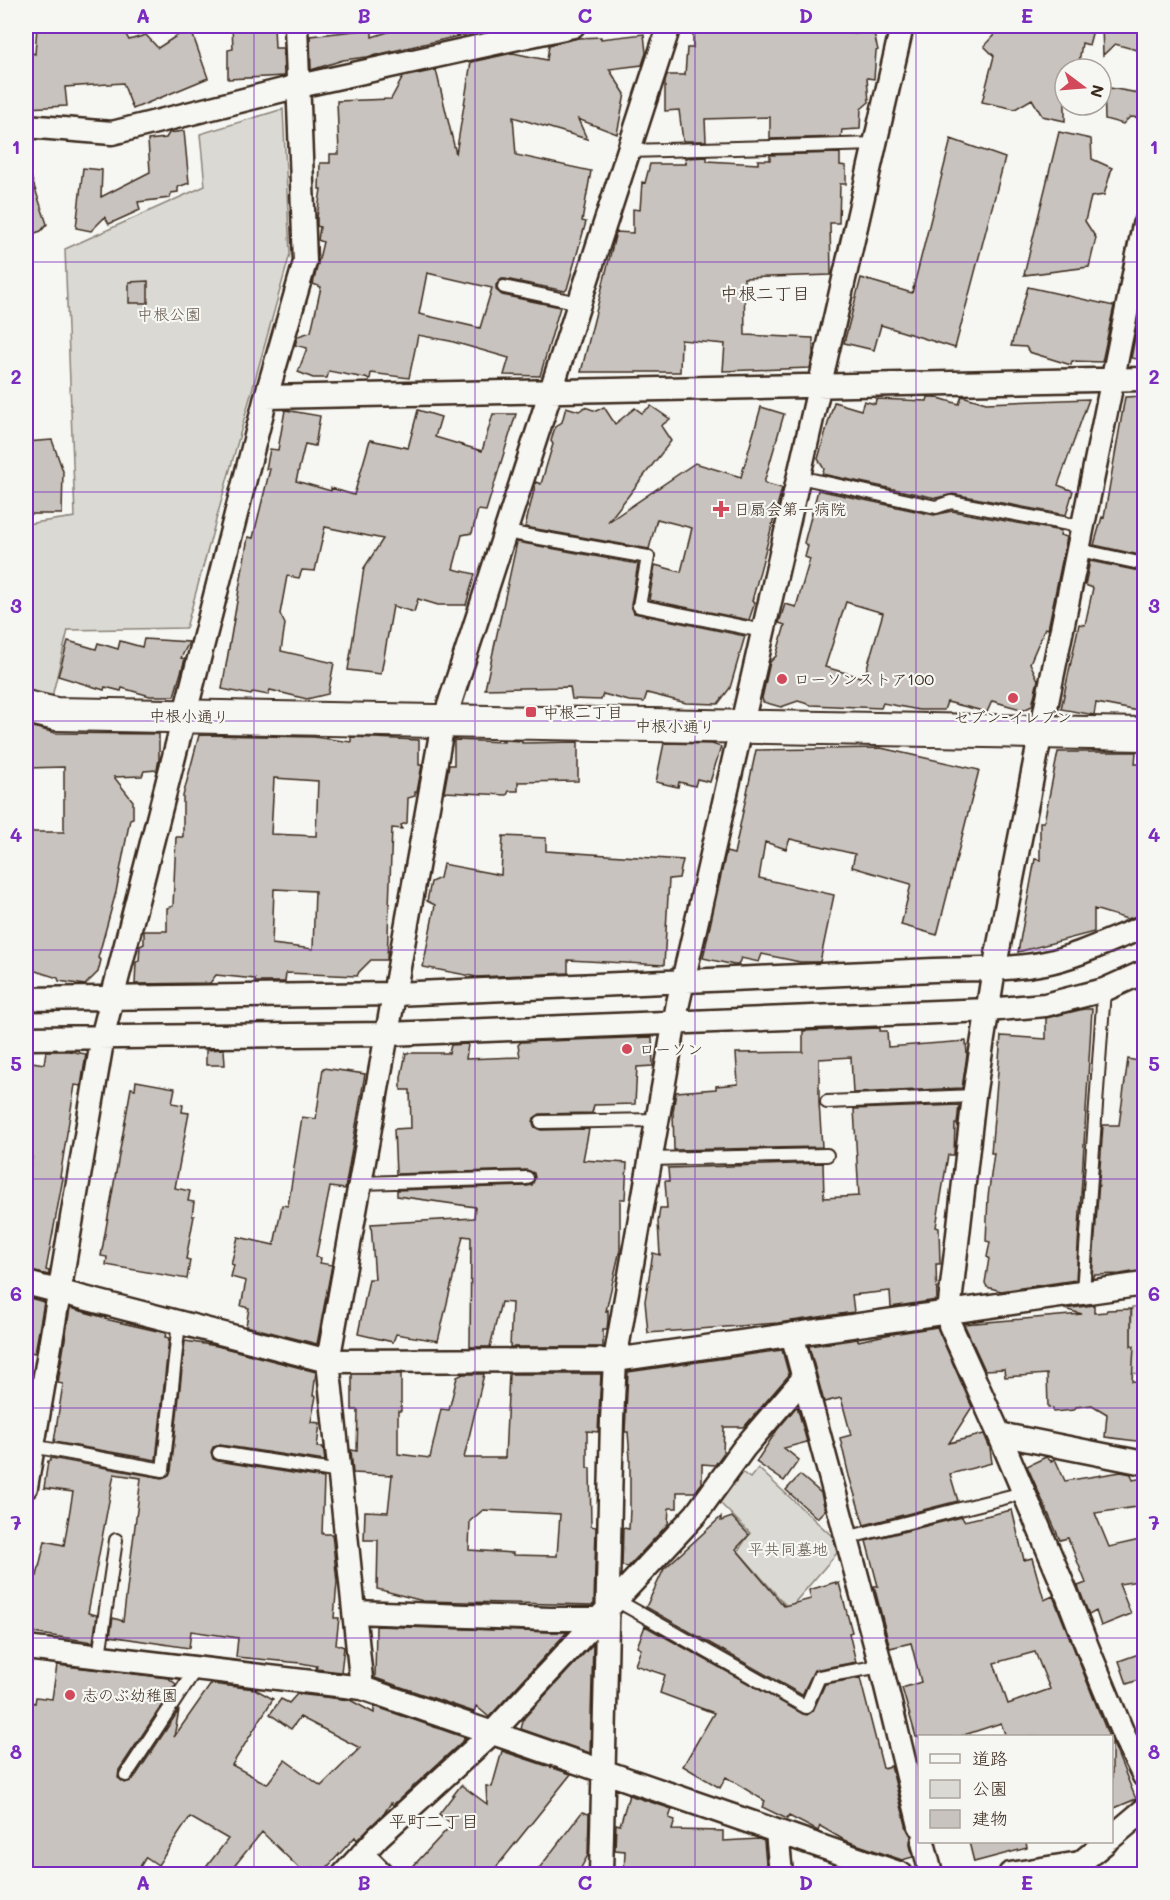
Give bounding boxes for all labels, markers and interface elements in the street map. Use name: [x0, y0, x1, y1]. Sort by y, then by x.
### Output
text: A: [136, 2, 150, 28]
text: B: [357, 2, 371, 28]
text: C: [578, 2, 593, 28]
text: D: [799, 2, 813, 28]
text: E: [1021, 2, 1033, 28]
north arrow: [1053, 57, 1113, 117]
text: N: [1086, 83, 1110, 100]
text: 1: [12, 133, 20, 159]
text: 1: [1150, 133, 1158, 159]
district label: 中根二丁目: [720, 281, 810, 305]
park label: 中根公園: [137, 303, 201, 324]
text: 2: [10, 363, 22, 389]
text: 2: [1148, 363, 1160, 389]
place label: 日扇会第一病院: [734, 498, 846, 519]
marker: 日扇会第一病院: [712, 500, 730, 518]
text: 3: [10, 592, 22, 618]
text: 3: [1148, 592, 1160, 618]
place label: ローソンストア100: [794, 668, 934, 689]
marker: ローソンストア100: [775, 672, 789, 686]
marker: セブン-イレブン: [1006, 691, 1020, 705]
place label: 中根二丁目: [543, 701, 623, 722]
street label: 中根小通り: [149, 704, 229, 727]
marker: 中根二丁目: [524, 705, 538, 719]
place label: セブン-イレブン: [954, 706, 1072, 727]
street label: 中根小通り: [635, 714, 715, 737]
text: 4: [10, 821, 23, 847]
text: 4: [1148, 821, 1161, 847]
place label: ローソン: [639, 1038, 703, 1059]
marker: ローソン: [620, 1042, 634, 1056]
text: 5: [10, 1050, 22, 1076]
text: 5: [1148, 1050, 1160, 1076]
text: 6: [10, 1280, 22, 1306]
text: 6: [1148, 1280, 1160, 1306]
text: 7: [10, 1509, 22, 1535]
text: 7: [1148, 1509, 1160, 1535]
park label: 平共同墓地: [748, 1538, 828, 1559]
place label: 志のぶ幼稚園: [82, 1684, 178, 1705]
marker: 志のぶ幼稚園: [63, 1688, 77, 1702]
legend: [918, 1735, 1113, 1843]
text: 8: [10, 1738, 22, 1764]
text: 8: [1148, 1738, 1160, 1764]
text: 道路: [972, 1746, 1008, 1770]
text: 公園: [972, 1776, 1008, 1800]
text: 建物: [972, 1806, 1008, 1830]
district label: 平町二丁目: [389, 1809, 479, 1833]
text: A: [136, 1869, 150, 1895]
text: B: [357, 1869, 371, 1895]
text: C: [578, 1869, 593, 1895]
text: D: [799, 1869, 813, 1895]
text: E: [1021, 1869, 1033, 1895]

